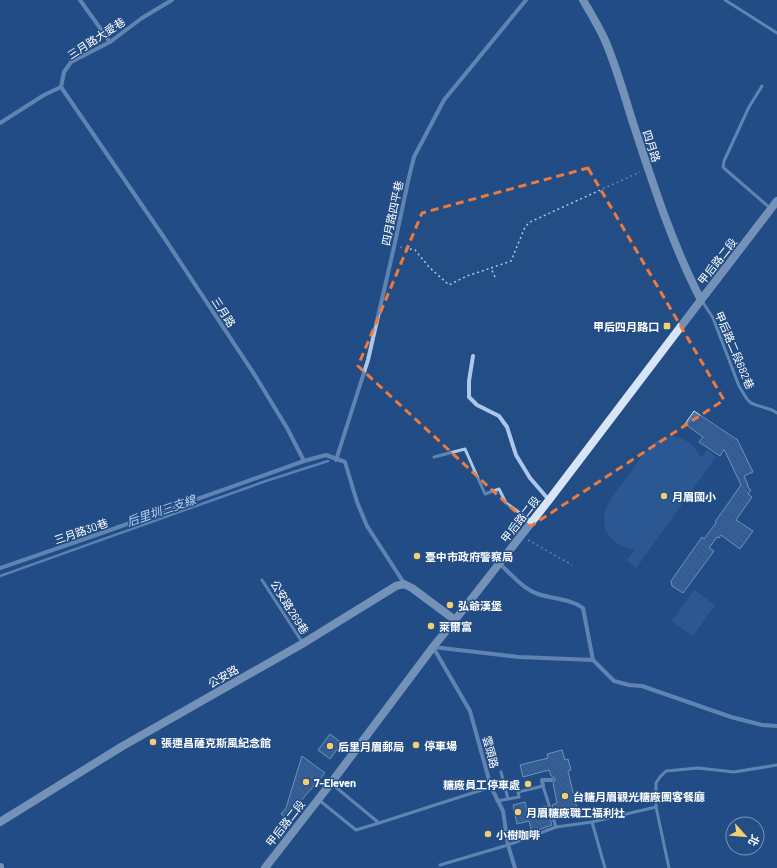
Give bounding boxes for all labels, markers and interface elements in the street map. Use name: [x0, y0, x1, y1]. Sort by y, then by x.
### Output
street label: 三月路大愛巷: [65, 15, 127, 61]
street label: 四月路: [641, 128, 663, 164]
street label: 四月路四平巷: [379, 179, 405, 247]
street label: 甲后路二段: [695, 235, 739, 287]
street label: 三月路: [210, 295, 238, 329]
street label: 甲后路二段682巷: [713, 309, 757, 391]
place label: 甲后四月路口: [593, 320, 659, 333]
marker: 甲后四月路口: [662, 321, 672, 331]
place label: 月眉國小: [672, 490, 716, 503]
water label: 后里圳三支線: [125, 491, 199, 528]
marker: 月眉國小: [659, 491, 669, 501]
street label: 甲后路二段: [498, 493, 542, 545]
street label: 三月路30巷: [52, 516, 110, 546]
place label: 臺中市政府警察局: [425, 550, 513, 563]
marker: 臺中市政府警察局: [412, 551, 422, 561]
street label: 公安路269巷: [268, 578, 312, 636]
place label: 弘爺漢堡: [458, 599, 502, 612]
marker: 弘爺漢堡: [445, 600, 455, 610]
place label: 萊爾富: [439, 620, 472, 633]
marker: 萊爾富: [426, 621, 436, 631]
street label: 公安路: [205, 662, 241, 690]
street label: 雲頭路: [480, 734, 502, 770]
place label: 張連昌薩克斯風紀念館: [161, 736, 271, 749]
marker: 張連昌薩克斯風紀念館: [148, 737, 158, 747]
place label: 停車場: [424, 739, 457, 752]
place label: 后里月眉郵局: [338, 740, 404, 753]
marker: 停車場: [411, 740, 421, 750]
marker: 后里月眉郵局: [325, 741, 335, 751]
place label: 7-Eleven: [314, 776, 356, 789]
marker: 7-Eleven: [301, 777, 311, 787]
place label: 糖廠員工停車處: [443, 778, 520, 791]
marker: 糖廠員工停車處: [523, 779, 533, 789]
place label: 台糖月眉觀光糖廠團客餐廳: [573, 790, 705, 803]
marker: 台糖月眉觀光糖廠團客餐廳: [560, 791, 570, 801]
street label: 甲后路二段: [263, 797, 307, 849]
place label: 月眉糖廠職工福利社: [526, 806, 625, 819]
marker: 月眉糖廠職工福利社: [513, 807, 523, 817]
north arrow: [725, 816, 765, 856]
place label: 小樹咖啡: [496, 828, 540, 841]
marker: 小樹咖啡: [483, 829, 493, 839]
text: 北: [746, 833, 763, 849]

